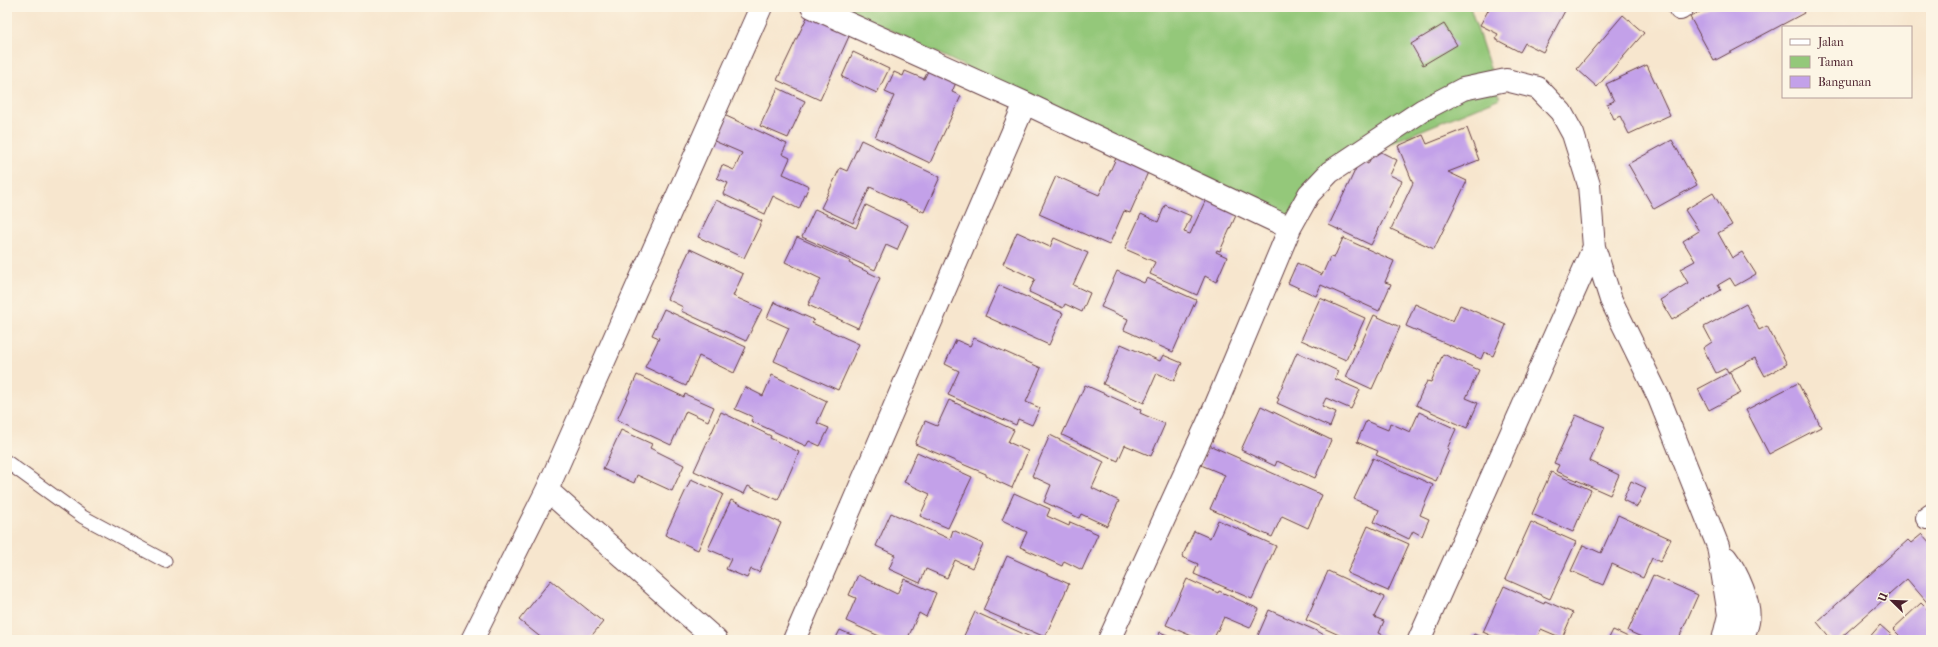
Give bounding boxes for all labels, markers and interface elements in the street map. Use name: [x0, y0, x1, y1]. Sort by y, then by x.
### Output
legend: [1782, 26, 1912, 98]
text: Jalan: [1817, 35, 1844, 49]
text: Taman: [1818, 55, 1853, 69]
text: Bangunan: [1818, 75, 1871, 89]
north arrow: [1872, 581, 1912, 621]
text: U: [1875, 590, 1891, 605]

